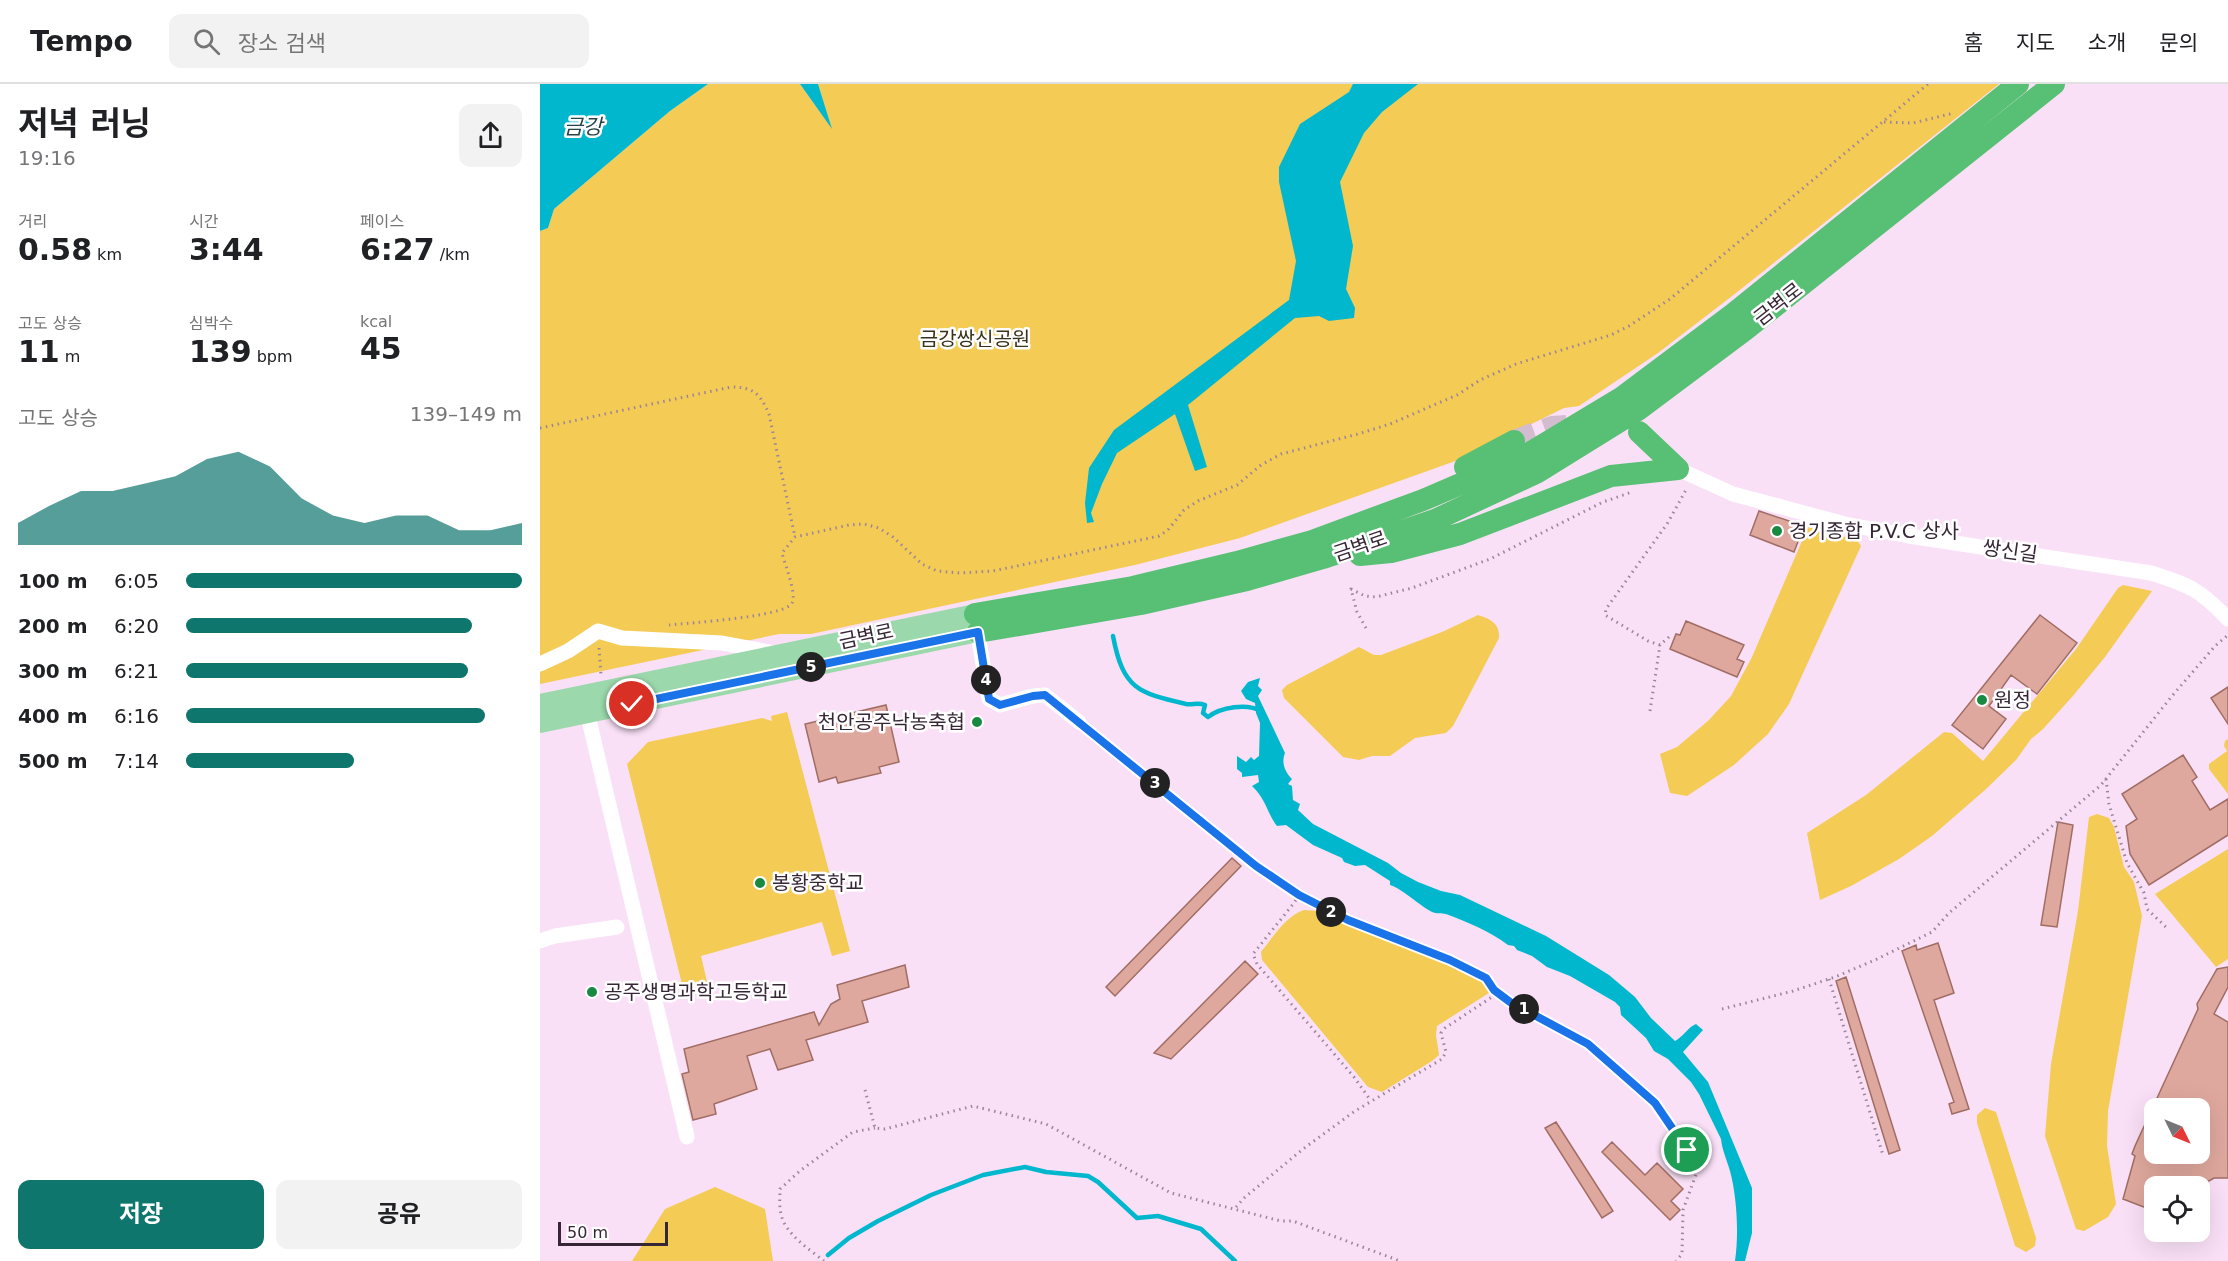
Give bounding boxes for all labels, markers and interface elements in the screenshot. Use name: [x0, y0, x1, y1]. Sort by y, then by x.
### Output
search box: [169, 14, 589, 68]
text: Tempo: [30, 25, 133, 58]
icon: search: [190, 25, 223, 58]
text: 장소 검색: [238, 31, 326, 56]
text: 홈: [1964, 31, 1983, 55]
text: 지도: [2016, 31, 2055, 55]
text: 소개: [2088, 31, 2126, 55]
text: 문의: [2159, 31, 2198, 55]
text: 저녁 러닝: [18, 104, 151, 143]
button: share: [459, 104, 522, 167]
water label: 금강: [564, 115, 605, 139]
text: 19:16: [18, 146, 76, 170]
text: 거리: [18, 212, 47, 231]
text: 시간: [189, 212, 218, 231]
text: 페이스: [360, 212, 404, 231]
text: 0.58: [18, 232, 92, 267]
text: 3:44: [189, 232, 264, 267]
text: 6:27: [360, 232, 435, 267]
text: km: [92, 245, 122, 264]
text: /km: [435, 245, 470, 264]
street label: 금벽로: [1749, 278, 1807, 330]
text: kcal: [360, 312, 392, 331]
text: 고도 상승: [18, 314, 82, 333]
text: 심박수: [189, 314, 233, 333]
park label: 금강쌍신공원: [920, 327, 1030, 351]
text: 45: [360, 331, 402, 366]
text: 11: [18, 334, 60, 369]
text: 139: [189, 334, 252, 369]
text: m: [60, 347, 80, 366]
text: bpm: [252, 347, 293, 366]
text: 139–149 m: [410, 402, 522, 426]
text: 고도 상승: [18, 406, 98, 430]
place label: 경기종합 P.V.C 상사: [1789, 519, 1959, 543]
marker: 경기종합 P.V.C 상사: [1770, 524, 1784, 538]
street label: 금벽로: [1330, 526, 1390, 566]
street label: 쌍신길: [1981, 535, 2039, 567]
text: 100 m: [18, 569, 88, 593]
text: 6:05: [114, 569, 159, 593]
text: 200 m: [18, 614, 88, 638]
text: 6:20: [114, 614, 159, 638]
street label: 금벽로: [837, 619, 895, 653]
pin: 5: [796, 652, 826, 682]
text: 5: [805, 657, 817, 676]
text: 300 m: [18, 659, 88, 683]
text: 6:21: [114, 659, 159, 683]
pin: 4: [971, 665, 1001, 695]
text: 4: [980, 670, 992, 689]
pin: [606, 678, 657, 729]
icon: check: [615, 687, 648, 720]
place label: 원정: [1994, 688, 2031, 712]
marker: 원정: [1975, 693, 1989, 707]
text: 400 m: [18, 704, 88, 728]
text: 6:16: [114, 704, 159, 728]
place label: 천안공주낙농축협: [818, 710, 965, 734]
marker: 천안공주낙농축협: [970, 715, 984, 729]
text: 500 m: [18, 749, 88, 773]
text: 7:14: [114, 749, 159, 773]
pin: 3: [1140, 768, 1170, 798]
text: 3: [1149, 773, 1161, 792]
place label: 봉황중학교: [772, 871, 864, 895]
marker: 봉황중학교: [753, 876, 767, 890]
pin: 2: [1316, 897, 1346, 927]
text: 2: [1325, 902, 1337, 921]
place label: 공주생명과학고등학교: [604, 980, 788, 1004]
marker: 공주생명과학고등학교: [585, 985, 599, 999]
pin: 1: [1509, 994, 1539, 1024]
text: 1: [1518, 999, 1530, 1018]
north arrow: [2144, 1098, 2210, 1164]
map controls: [2144, 1098, 2210, 1242]
pin: [1661, 1124, 1712, 1175]
icon: arrive: [1670, 1133, 1703, 1166]
button: locate: [2144, 1176, 2210, 1242]
button: 저장: [18, 1180, 264, 1249]
button: 공유: [276, 1180, 522, 1249]
scale bar: [558, 1219, 668, 1246]
text: 50 m: [567, 1223, 608, 1242]

